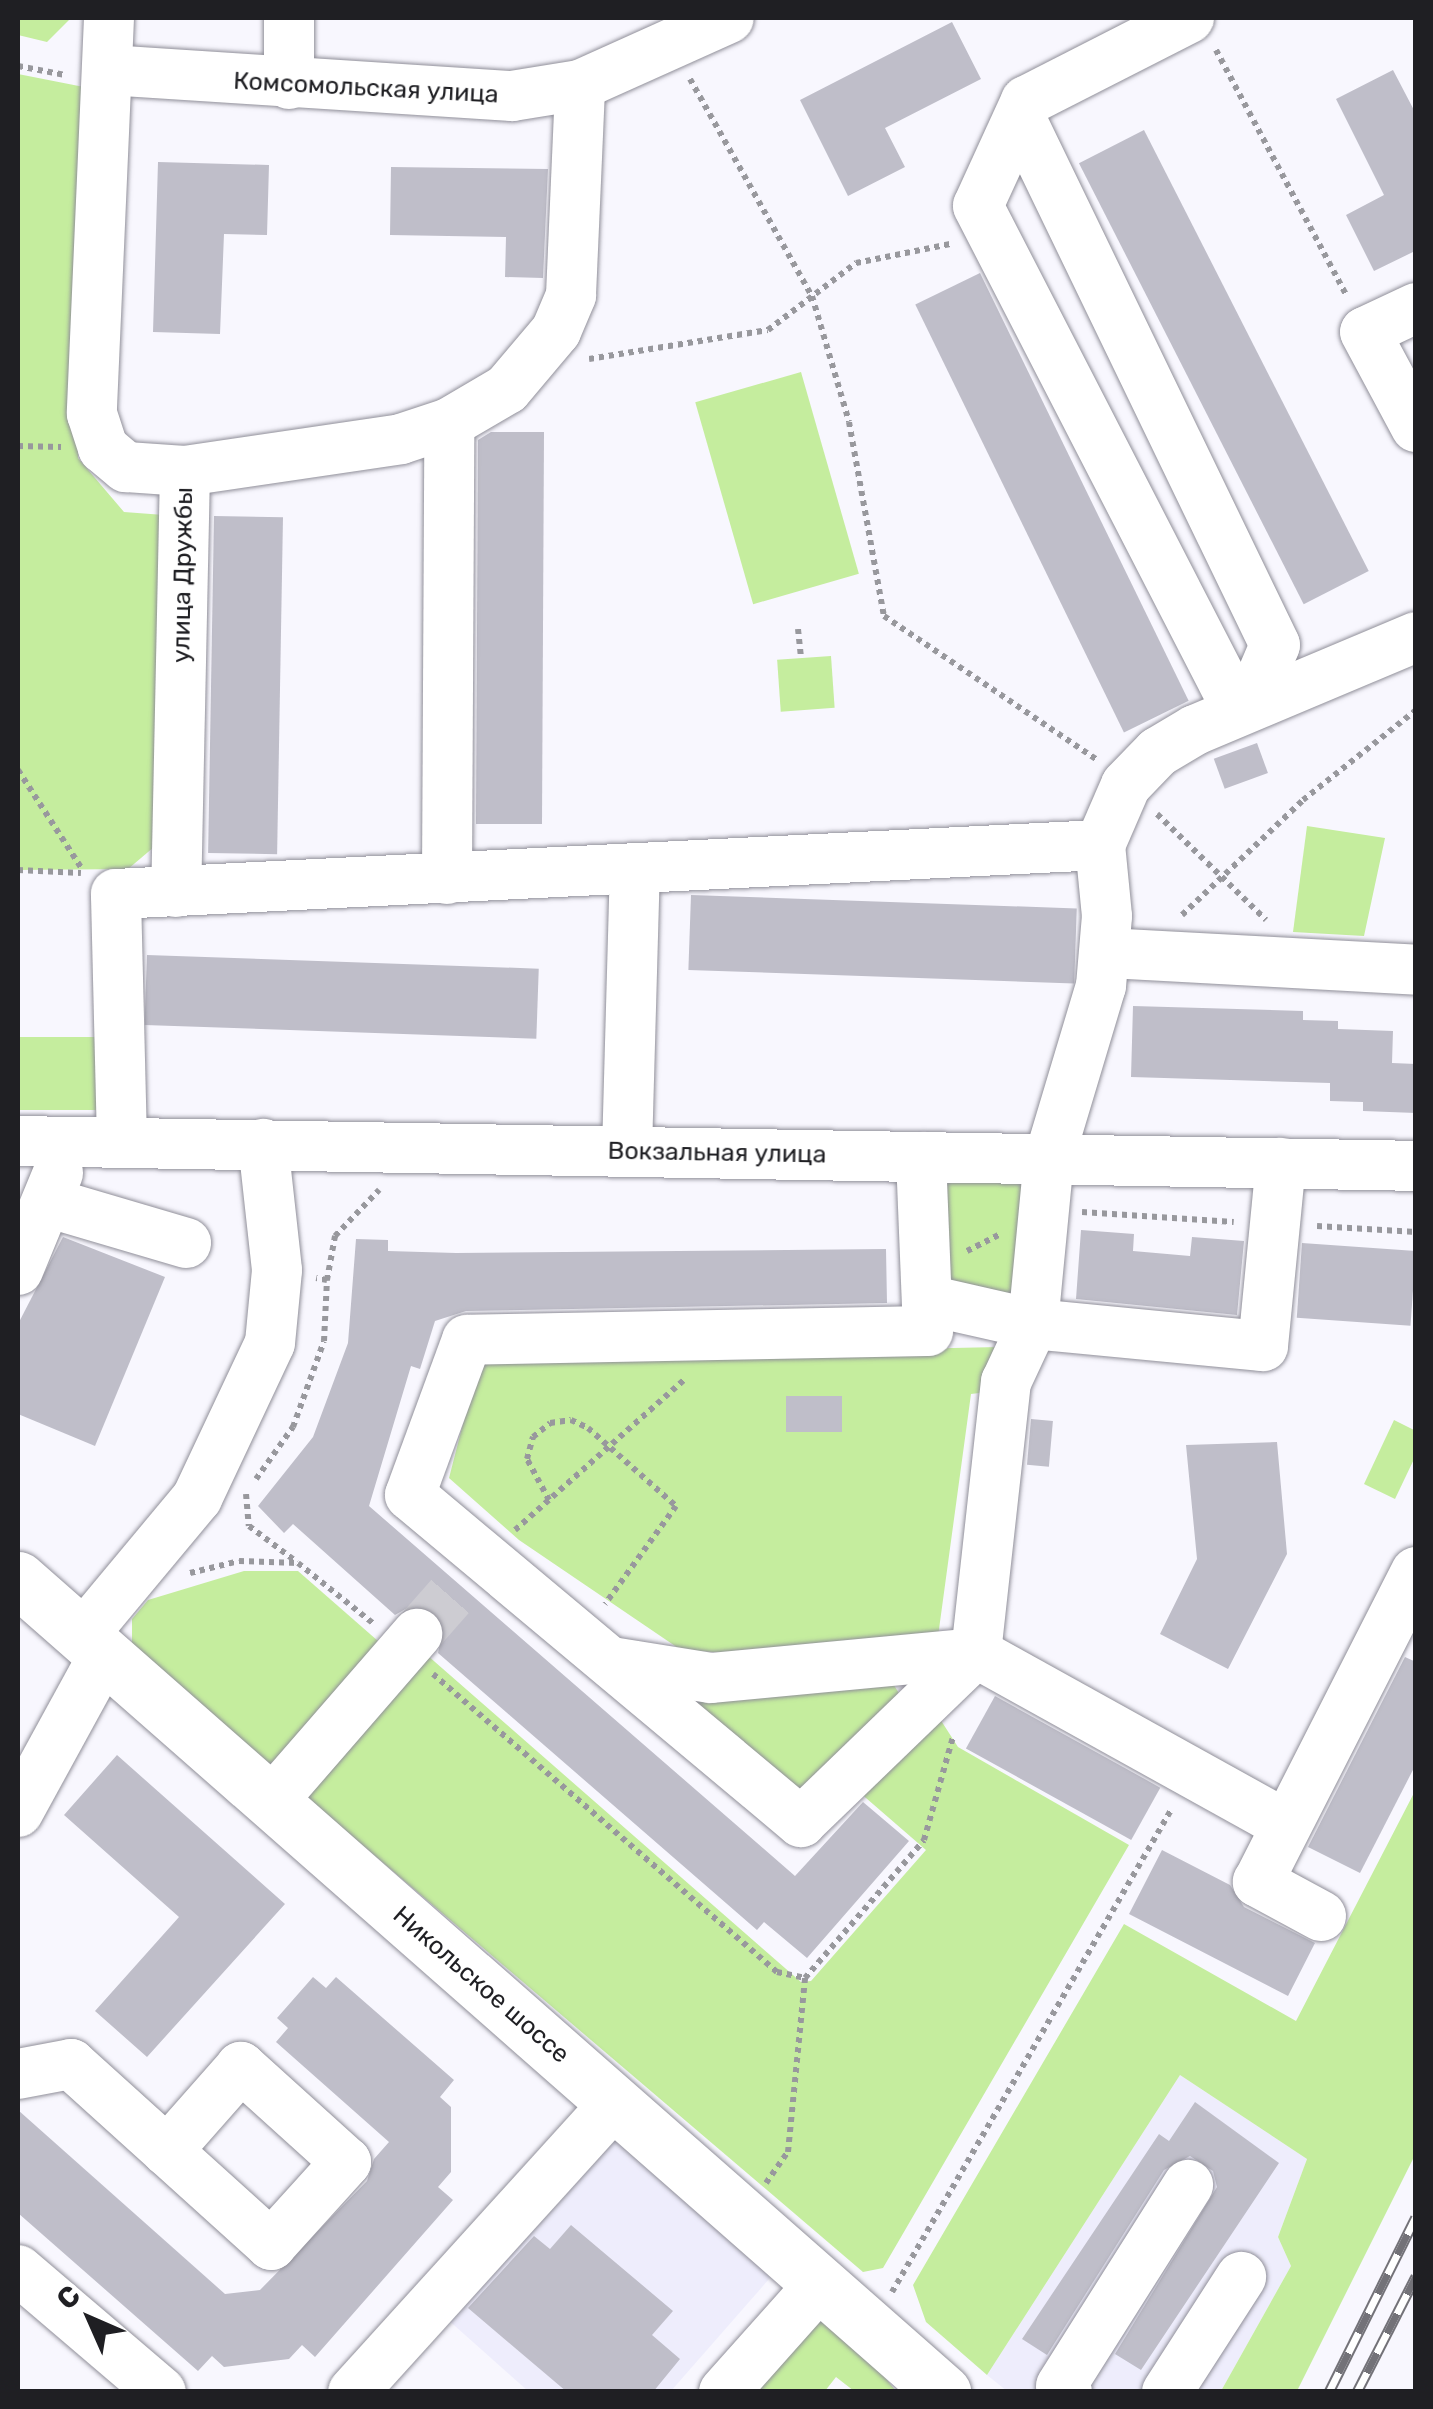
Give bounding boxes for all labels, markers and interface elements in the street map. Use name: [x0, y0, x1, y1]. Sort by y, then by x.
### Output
street label: Комсомольская улица: [233, 66, 499, 110]
street label: улица Дружбы: [166, 487, 200, 663]
street label: Вокзальная улица: [607, 1136, 827, 1170]
street label: Никольское шоссе: [387, 1900, 575, 2070]
north arrow: [40, 2269, 140, 2369]
text: С: [50, 2279, 87, 2316]

